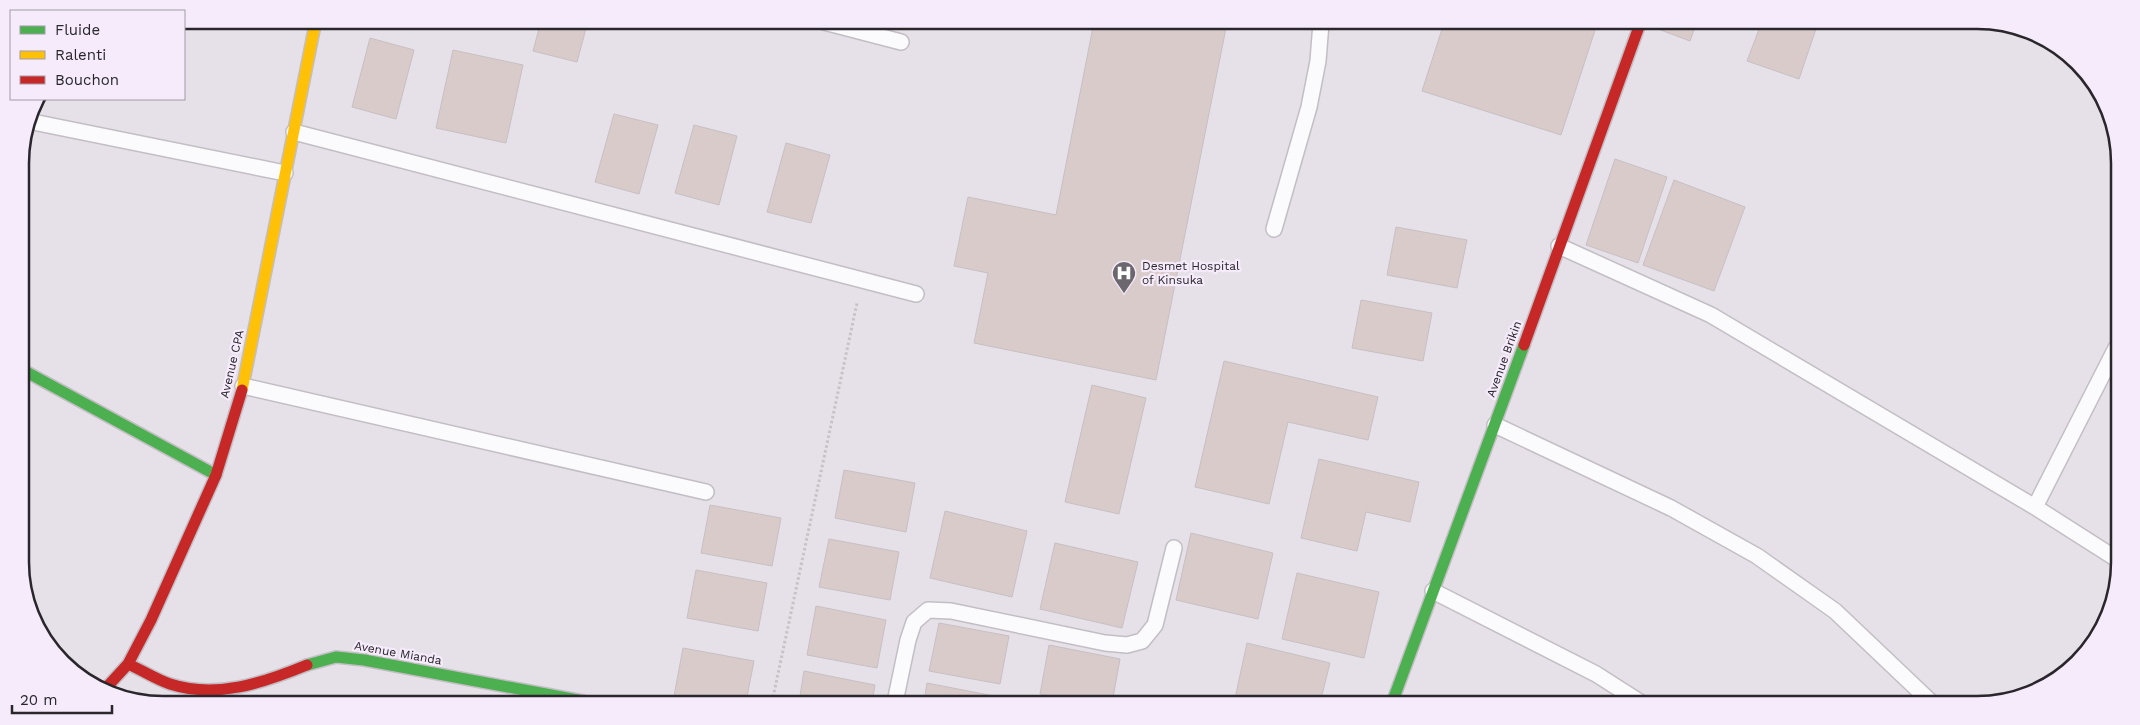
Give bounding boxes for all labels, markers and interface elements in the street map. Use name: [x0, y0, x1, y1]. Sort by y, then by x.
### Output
legend: [10, 10, 185, 100]
text: Fluide: [55, 21, 100, 39]
text: Ralenti: [55, 46, 106, 64]
text: Bouchon: [55, 71, 119, 89]
place label: Desmet Hospital of Kinsuka: [1142, 259, 1240, 287]
hospital icon: Desmet Hospital of Kinsuka: [1111, 260, 1137, 294]
street label: Avenue Brikin: [1484, 319, 1524, 399]
street label: Avenue CPA: [217, 329, 247, 399]
street label: Avenue Mianda: [353, 638, 443, 668]
scale bar: [12, 682, 112, 714]
text: 20 m: [20, 691, 58, 709]

